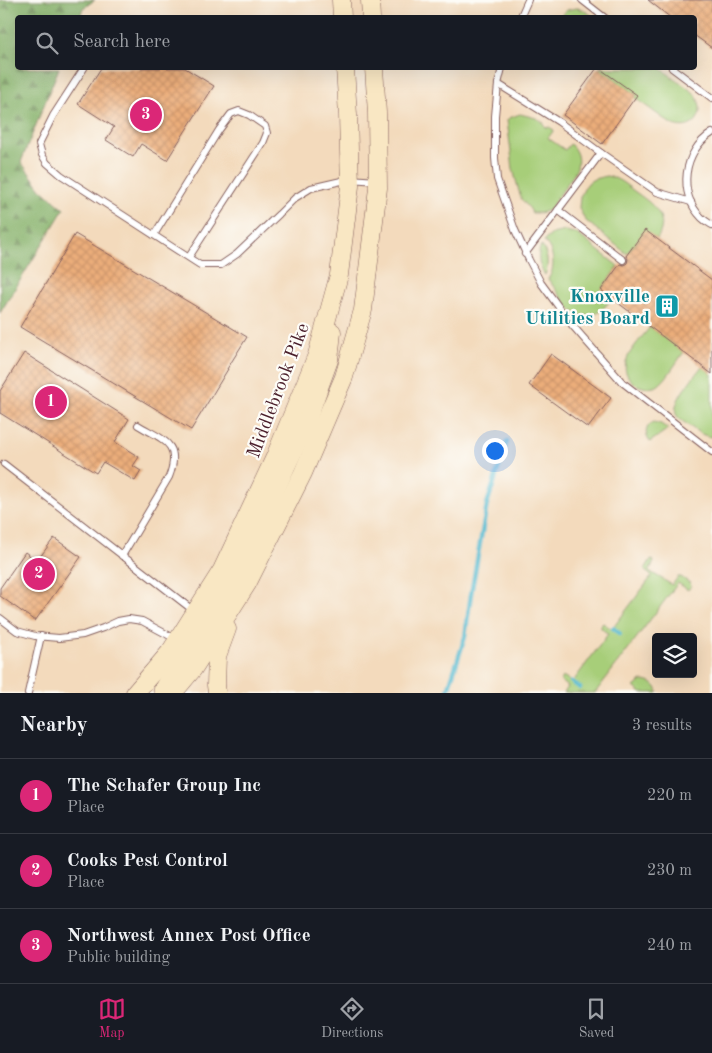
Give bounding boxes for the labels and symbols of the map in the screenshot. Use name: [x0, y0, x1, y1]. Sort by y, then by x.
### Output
pin: 3: [130, 96, 162, 134]
place label: Knoxville Utilities Board: [525, 288, 650, 329]
building icon: Knoxville Utilities Board: [654, 293, 680, 319]
street label: Middlebrook Pike: [245, 321, 314, 461]
pin: 1: [35, 383, 67, 421]
your location: [482, 438, 508, 464]
pin: 2: [23, 555, 55, 593]

